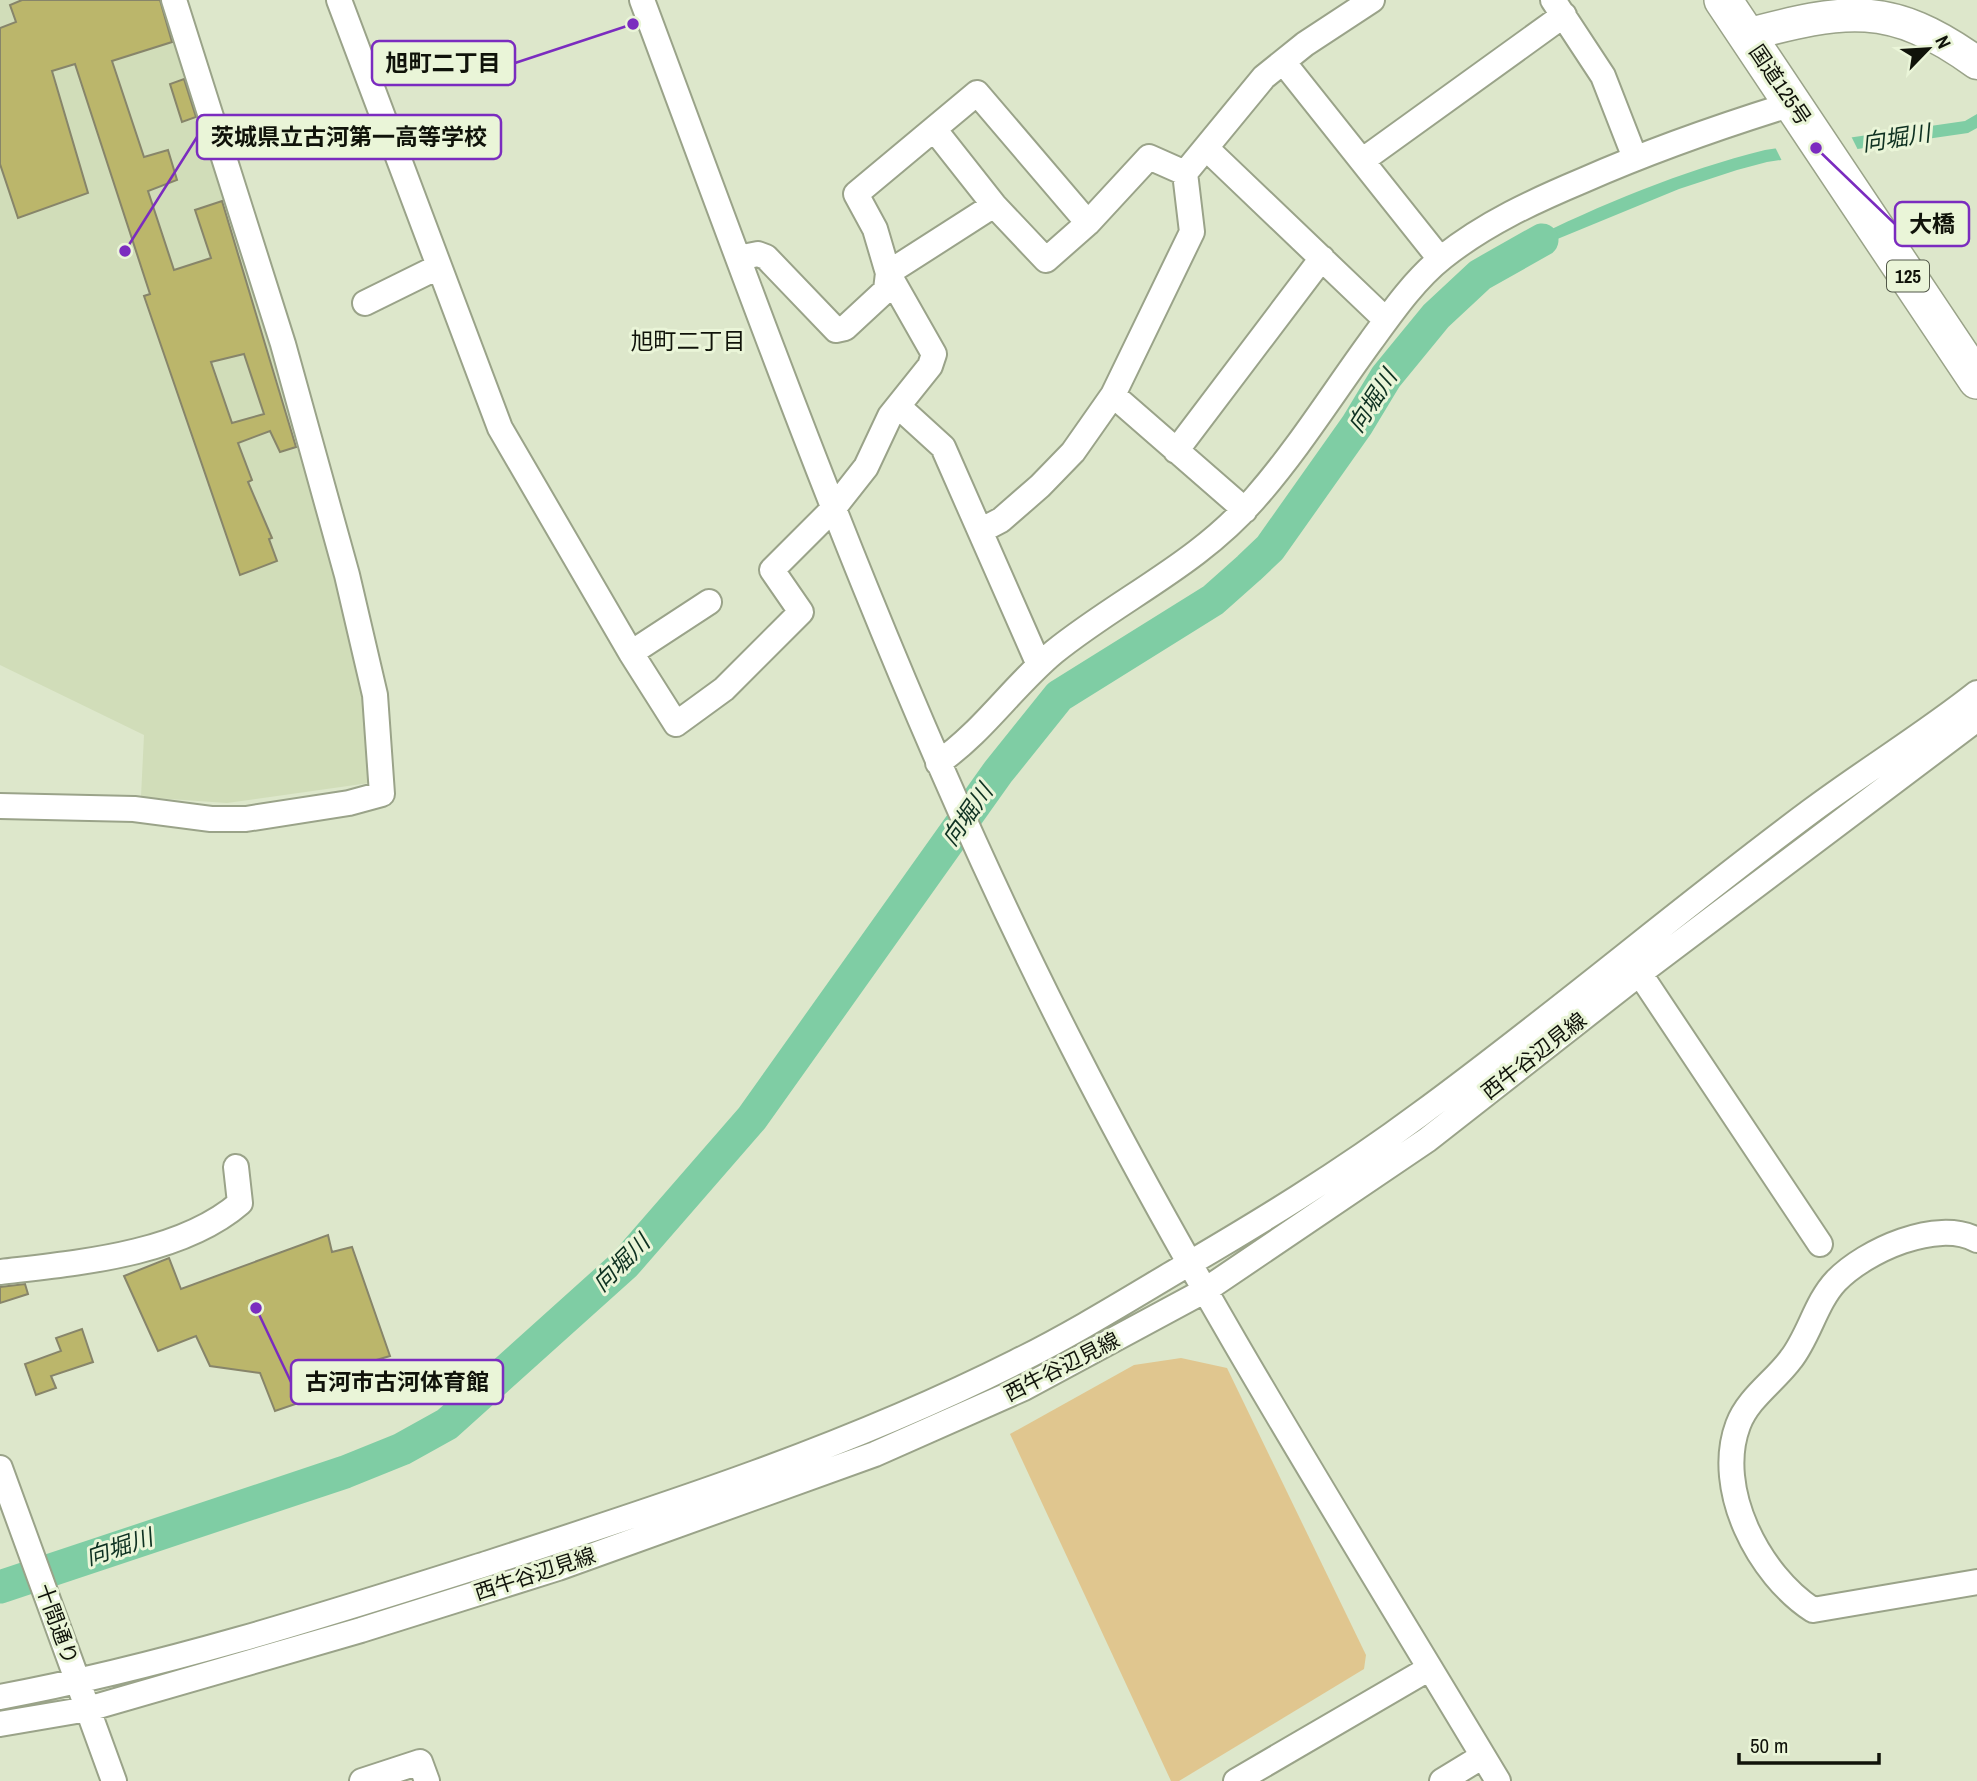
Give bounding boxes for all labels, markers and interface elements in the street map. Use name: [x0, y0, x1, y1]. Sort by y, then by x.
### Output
north arrow: [1893, 14, 1963, 84]
text: N: [1929, 31, 1958, 52]
street label: 国道125号: [1743, 39, 1818, 131]
callout: 旭町二丁目: [372, 41, 515, 85]
text: 旭町二丁目: [386, 47, 501, 78]
callout: 茨城県立古河第一高等学校: [197, 115, 501, 159]
water label: 向堀川: [1859, 116, 1935, 158]
text: 茨城県立古河第一高等学校: [211, 121, 487, 152]
callout: 大橋: [1895, 202, 1969, 246]
text: 大橋: [1909, 208, 1955, 239]
road number: 125: [1887, 260, 1929, 292]
district label: 旭町二丁目: [631, 325, 746, 356]
water label: 向堀川: [1340, 361, 1405, 438]
water label: 向堀川: [934, 775, 1001, 852]
street label: 西牛谷辺見線: [1475, 1005, 1592, 1106]
water label: 向堀川: [585, 1225, 658, 1298]
street label: 西牛谷辺見線: [999, 1325, 1124, 1408]
callout: 古河市古河体育館: [291, 1360, 503, 1404]
text: 古河市古河体育館: [305, 1366, 489, 1397]
water label: 向堀川: [81, 1520, 159, 1572]
street label: 西牛谷辺見線: [470, 1540, 599, 1607]
street label: 十間通り: [29, 1579, 85, 1668]
scale bar: [1739, 1722, 1879, 1766]
text: 50 m: [1750, 1731, 1788, 1760]

